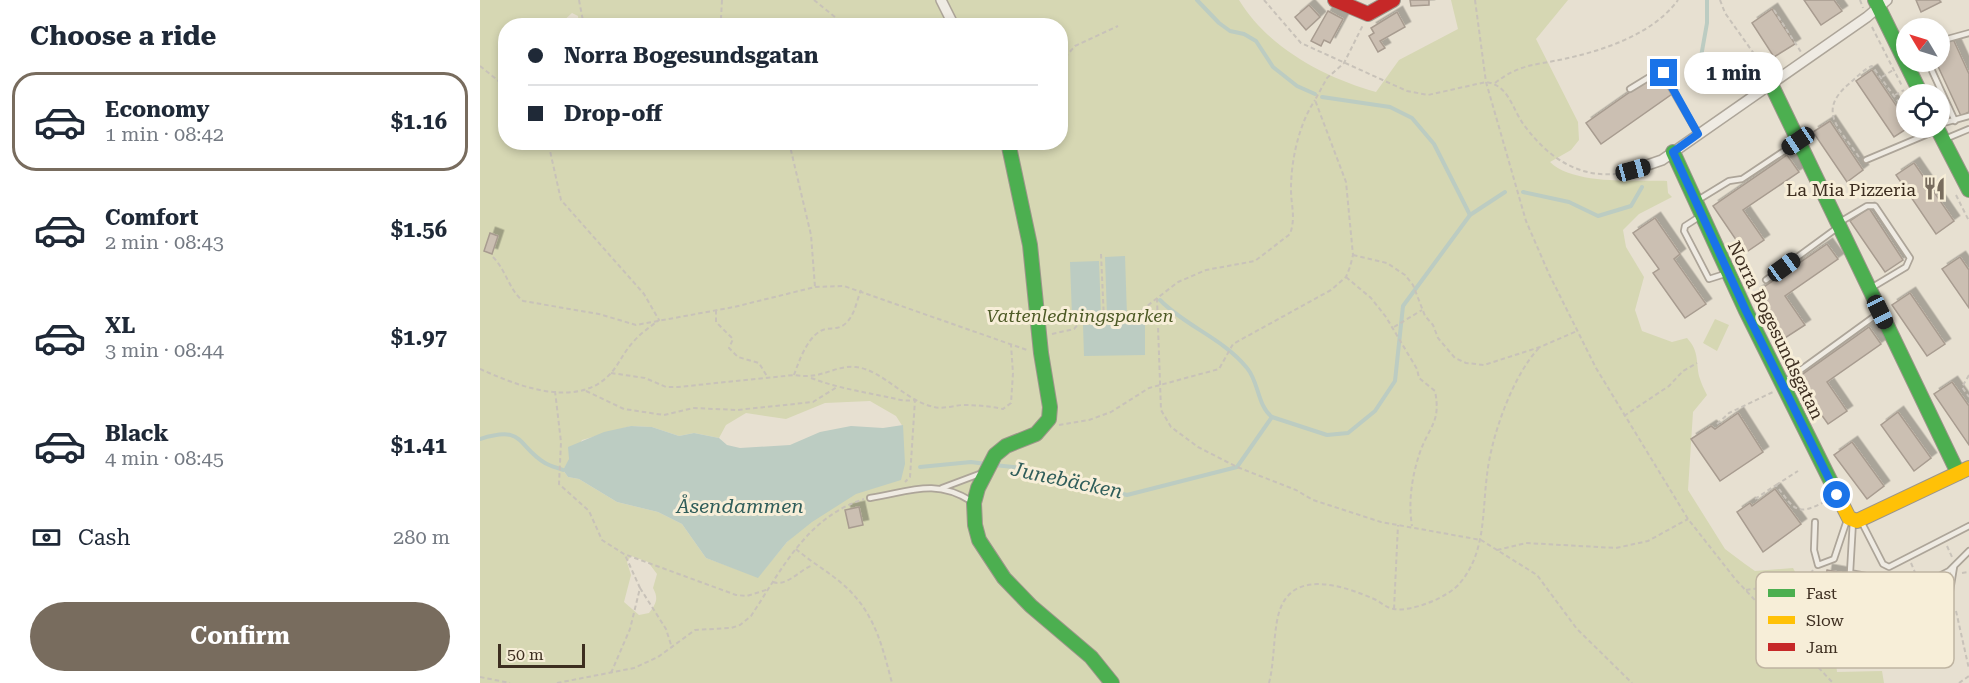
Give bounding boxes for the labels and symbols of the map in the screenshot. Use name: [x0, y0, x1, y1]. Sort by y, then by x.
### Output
north arrow: [1896, 18, 1950, 72]
callout: 1 min: [1685, 52, 1784, 94]
route end: [1650, 59, 1677, 86]
car: [1778, 123, 1818, 159]
car: [1613, 157, 1653, 183]
restaurant icon: La Mia Pizzeria: [1921, 176, 1947, 202]
place label: La Mia Pizzeria: [1786, 179, 1916, 200]
street label: Norra Bogesundsgatan: [1724, 237, 1829, 423]
car: [1764, 249, 1804, 285]
car: [1864, 292, 1896, 332]
park label: Vattenledningsparken: [986, 305, 1174, 326]
water label: Junebäcken: [1008, 456, 1125, 503]
route start: [1823, 481, 1850, 508]
water label: Åsendammen: [675, 494, 804, 518]
legend: [1756, 572, 1954, 668]
text: Fast: [1806, 584, 1837, 603]
text: Slow: [1806, 611, 1844, 630]
text: Jam: [1806, 638, 1838, 657]
scale bar: [498, 641, 585, 668]

